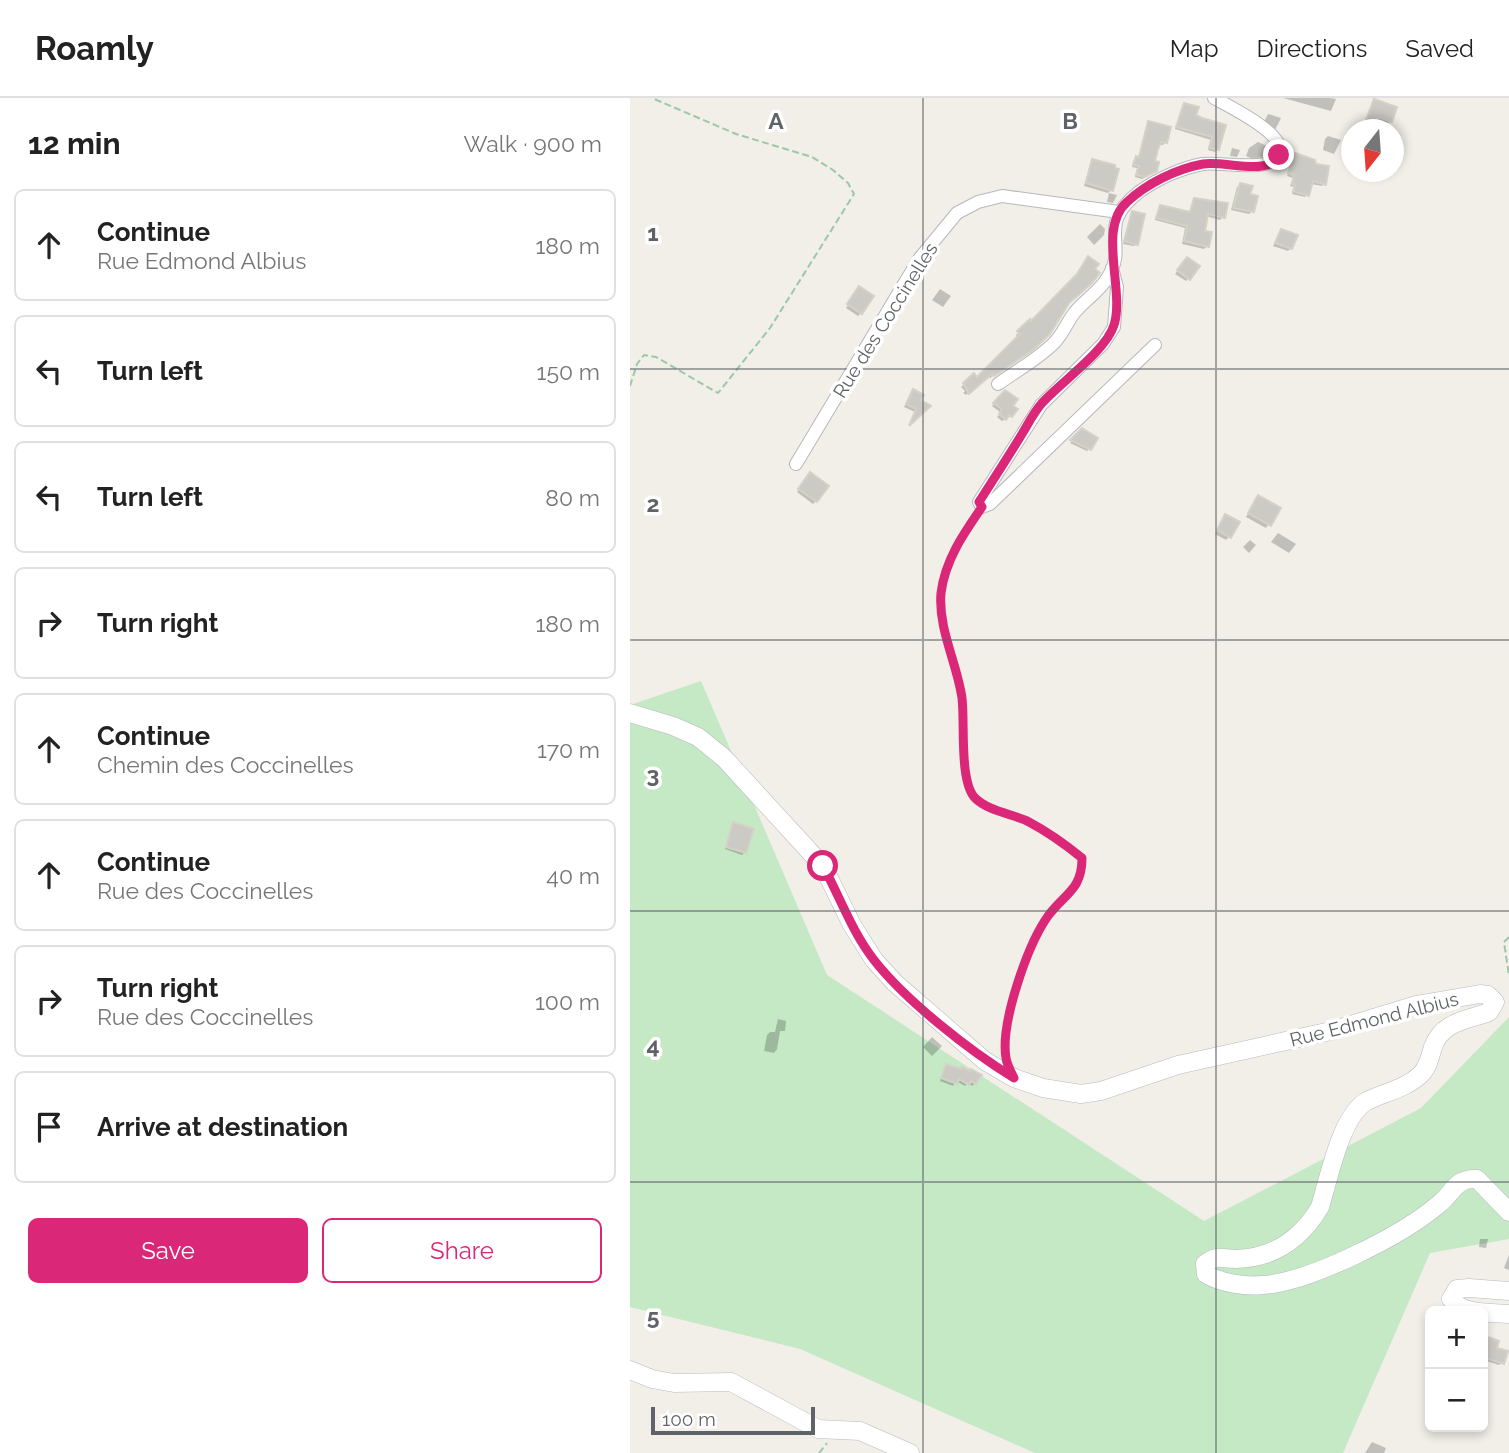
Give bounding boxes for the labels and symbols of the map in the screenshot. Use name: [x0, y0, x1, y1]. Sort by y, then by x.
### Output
text: A: [768, 107, 784, 134]
text: B: [1062, 107, 1078, 134]
north arrow: [1341, 119, 1404, 182]
route end: [1263, 139, 1294, 170]
text: 1: [647, 219, 659, 246]
street label: Rue des Coccinelles: [828, 238, 942, 402]
text: 2: [647, 490, 659, 517]
text: 3: [647, 761, 659, 788]
route start: [807, 850, 838, 881]
street label: Rue Edmond Albius: [1287, 987, 1461, 1051]
text: 4: [646, 1032, 660, 1059]
text: 5: [647, 1303, 660, 1330]
scale bar: [651, 1404, 816, 1436]

